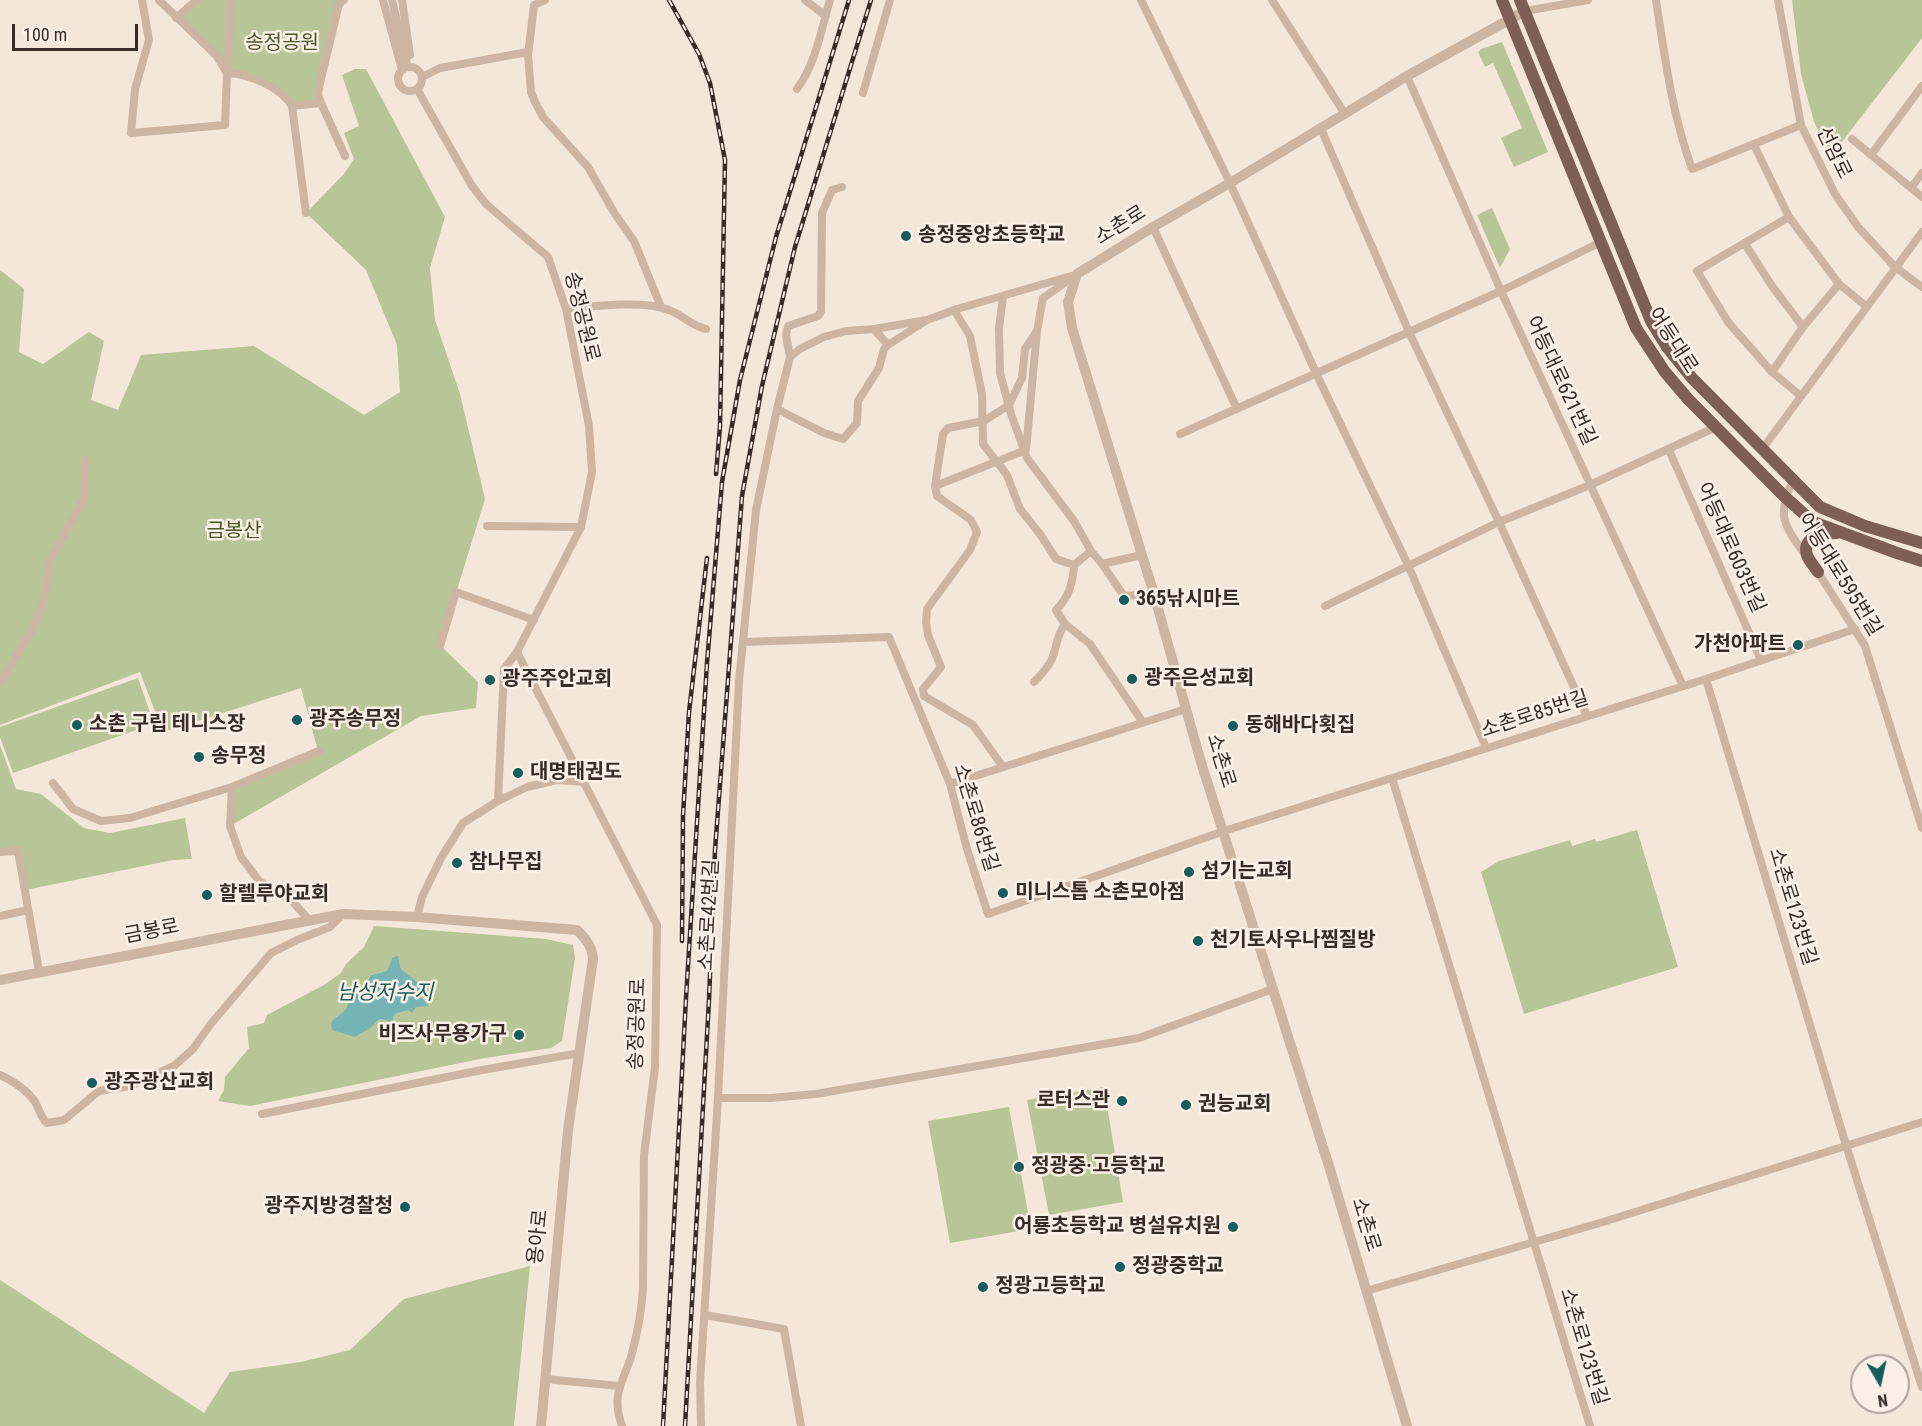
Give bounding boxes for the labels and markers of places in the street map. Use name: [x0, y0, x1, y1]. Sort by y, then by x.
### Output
place label: 송정중앙초등학교: [918, 224, 1065, 248]
marker: 송정중앙초등학교: [899, 229, 913, 243]
place label: 365낚시마트: [1136, 588, 1240, 612]
marker: 365낚시마트: [1117, 593, 1131, 607]
place label: 가천아파트: [1694, 633, 1786, 657]
marker: 가천아파트: [1791, 638, 1805, 652]
place label: 광주은성교회: [1144, 667, 1254, 691]
place label: 광주주안교회: [502, 668, 612, 692]
marker: 광주은성교회: [1125, 672, 1139, 686]
marker: 광주주안교회: [483, 673, 497, 687]
place label: 광주송무정: [309, 708, 401, 732]
place label: 소촌 구립 테니스장: [89, 713, 245, 737]
marker: 광주송무정: [290, 713, 304, 727]
place label: 동해바다횟집: [1245, 714, 1355, 738]
marker: 소촌 구립 테니스장: [70, 718, 84, 732]
marker: 동해바다횟집: [1226, 719, 1240, 733]
place label: 송무정: [211, 745, 266, 769]
marker: 송무정: [192, 750, 206, 764]
place label: 대명태권도: [530, 761, 622, 785]
marker: 대명태권도: [511, 766, 525, 780]
place label: 참나무집: [469, 851, 543, 875]
marker: 참나무집: [450, 856, 464, 870]
place label: 섬기는교회: [1201, 860, 1293, 884]
marker: 섬기는교회: [1182, 865, 1196, 879]
place label: 미니스톱 소촌모아점: [1015, 881, 1185, 905]
place label: 할렐루야교회: [219, 883, 329, 907]
marker: 미니스톱 소촌모아점: [996, 886, 1010, 900]
marker: 할렐루야교회: [200, 888, 214, 902]
place label: 천기토사우나찜질방: [1210, 929, 1376, 953]
marker: 천기토사우나찜질방: [1191, 934, 1205, 948]
place label: 비즈사무용가구: [378, 1023, 507, 1047]
marker: 비즈사무용가구: [512, 1028, 526, 1042]
place label: 광주광산교회: [104, 1071, 214, 1095]
marker: 광주광산교회: [85, 1076, 99, 1090]
place label: 로터스관: [1036, 1089, 1110, 1113]
place label: 권능교회: [1198, 1093, 1272, 1117]
marker: 로터스관: [1115, 1094, 1129, 1108]
marker: 권능교회: [1179, 1098, 1193, 1112]
place label: 정광중·고등학교: [1031, 1155, 1165, 1179]
marker: 정광중·고등학교: [1012, 1160, 1026, 1174]
place label: 광주지방경찰청: [264, 1195, 393, 1219]
marker: 광주지방경찰청: [398, 1200, 412, 1214]
place label: 어룡초등학교 병설유치원: [1014, 1215, 1221, 1239]
marker: 어룡초등학교 병설유치원: [1226, 1220, 1240, 1234]
place label: 정광중학교: [1132, 1255, 1224, 1279]
marker: 정광중학교: [1113, 1260, 1127, 1274]
place label: 정광고등학교: [995, 1275, 1105, 1299]
marker: 정광고등학교: [976, 1280, 990, 1294]

